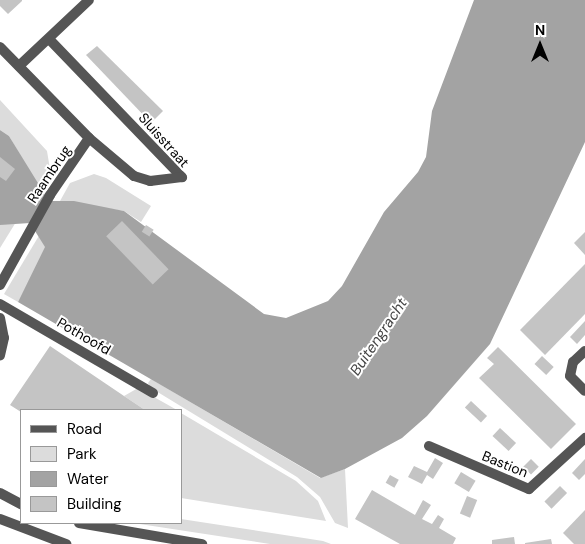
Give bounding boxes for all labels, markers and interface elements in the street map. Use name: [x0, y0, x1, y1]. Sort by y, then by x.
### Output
north arrow: [515, 20, 565, 70]
text: N: [535, 21, 545, 39]
street label: Sluisstraat: [135, 109, 193, 171]
street label: Raambrug: [24, 142, 74, 206]
water label: Buitengracht: [347, 295, 411, 379]
street label: Pothoofd: [54, 314, 114, 358]
legend: [20, 409, 182, 524]
text: Road: [67, 419, 102, 439]
text: Park: [67, 444, 97, 464]
street label: Bastion: [480, 447, 530, 481]
text: Water: [67, 469, 108, 489]
text: Building: [67, 494, 122, 514]

